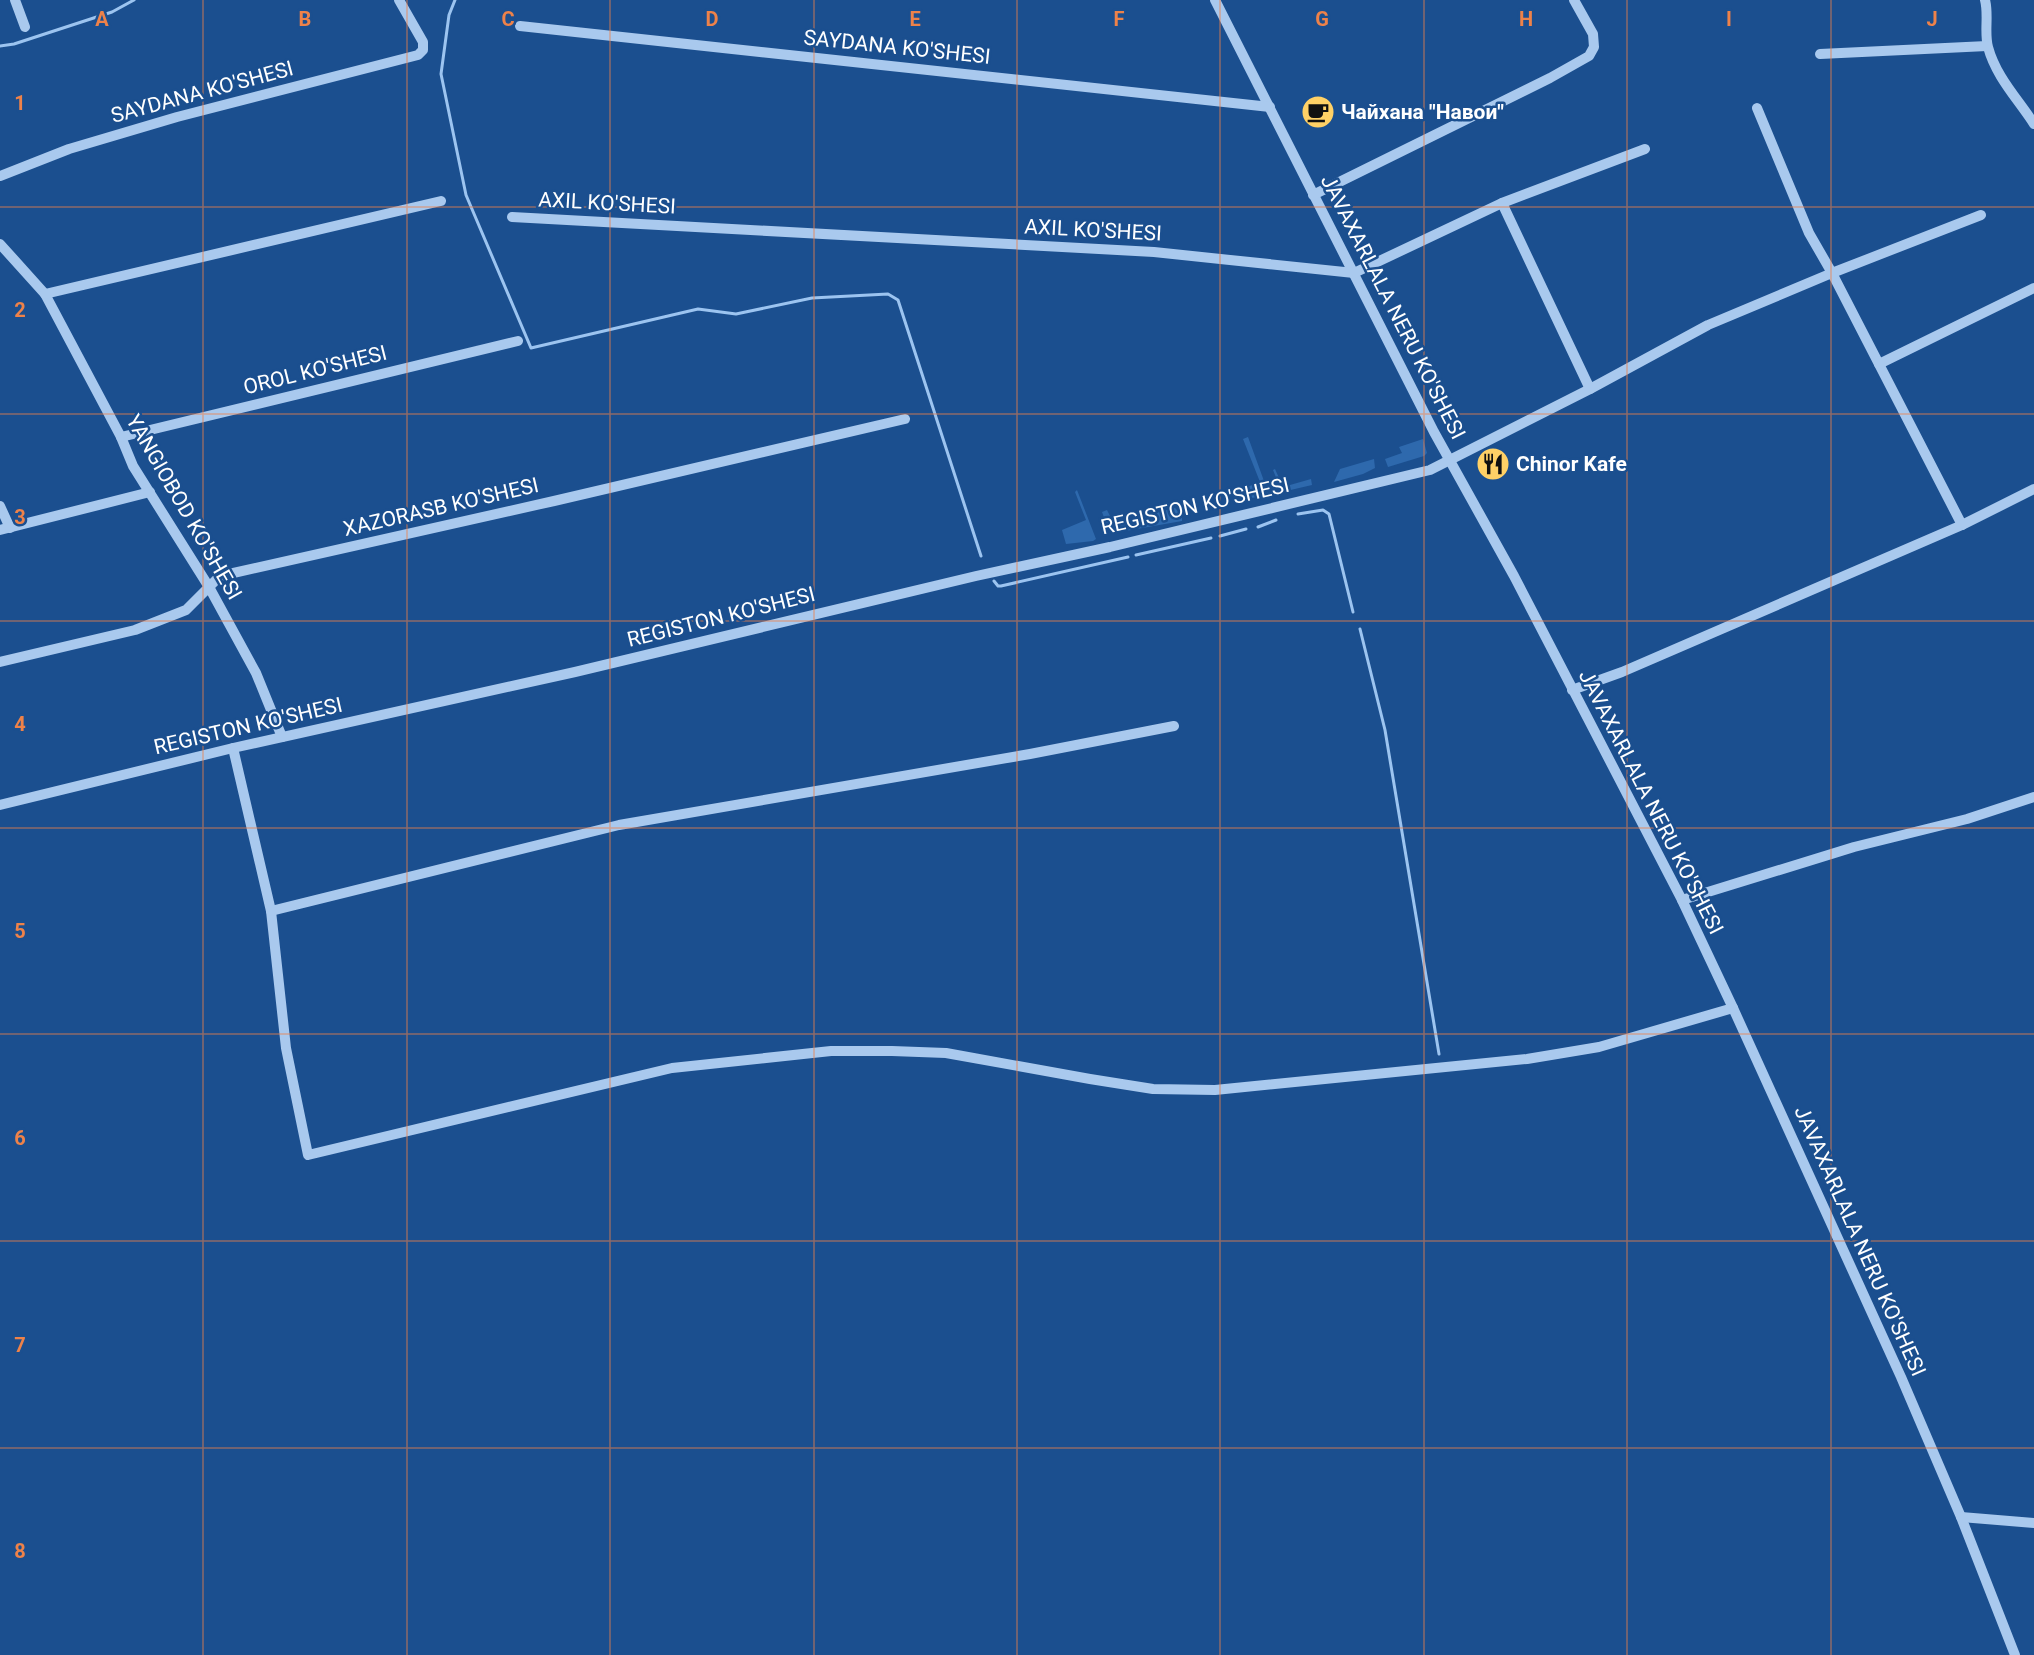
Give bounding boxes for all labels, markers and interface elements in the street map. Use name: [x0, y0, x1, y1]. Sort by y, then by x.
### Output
text: A: [95, 7, 109, 31]
text: B: [299, 7, 311, 31]
text: C: [501, 7, 515, 31]
text: D: [706, 7, 719, 31]
text: E: [909, 7, 921, 31]
text: F: [1114, 7, 1125, 31]
text: G: [1315, 7, 1329, 31]
text: H: [1519, 7, 1533, 31]
text: I: [1726, 7, 1732, 31]
text: J: [1926, 7, 1938, 31]
street label: SAYDANA KO'SHESI: [802, 25, 992, 69]
street label: SAYDANA KO'SHESI: [108, 56, 296, 128]
text: 1: [14, 91, 26, 115]
cafe icon: Чайхана "Навои": [1300, 94, 1336, 130]
place label: Чайхана "Навои": [1341, 100, 1504, 124]
street label: JAVAXARLALA NERU KO'SHESI: [1316, 171, 1470, 443]
street label: AXIL KO'SHESI: [538, 187, 676, 219]
street label: AXIL KO'SHESI: [1024, 214, 1162, 246]
text: 2: [14, 298, 26, 322]
street label: OROL KO'SHESI: [241, 341, 389, 399]
street label: YANGIOBOD KO'SHESI: [121, 410, 247, 604]
restaurant icon: Chinor Kafe: [1475, 446, 1511, 482]
place label: Chinor Kafe: [1516, 452, 1627, 476]
street label: XAZORASB KO'SHESI: [341, 473, 541, 541]
street label: REGISTON KO'SHESI: [1098, 473, 1292, 539]
text: 3: [14, 505, 26, 529]
street label: REGISTON KO'SHESI: [625, 582, 817, 652]
street label: JAVAXARLALA NERU KO'SHESI: [1574, 666, 1728, 938]
street label: REGISTON KO'SHESI: [151, 693, 345, 759]
text: 4: [14, 712, 26, 736]
text: 5: [14, 919, 26, 943]
street label: JAVAXARLALA NERU KO'SHESI: [1789, 1102, 1931, 1380]
text: 6: [14, 1126, 26, 1150]
text: 7: [14, 1333, 26, 1357]
text: 8: [14, 1539, 26, 1563]

